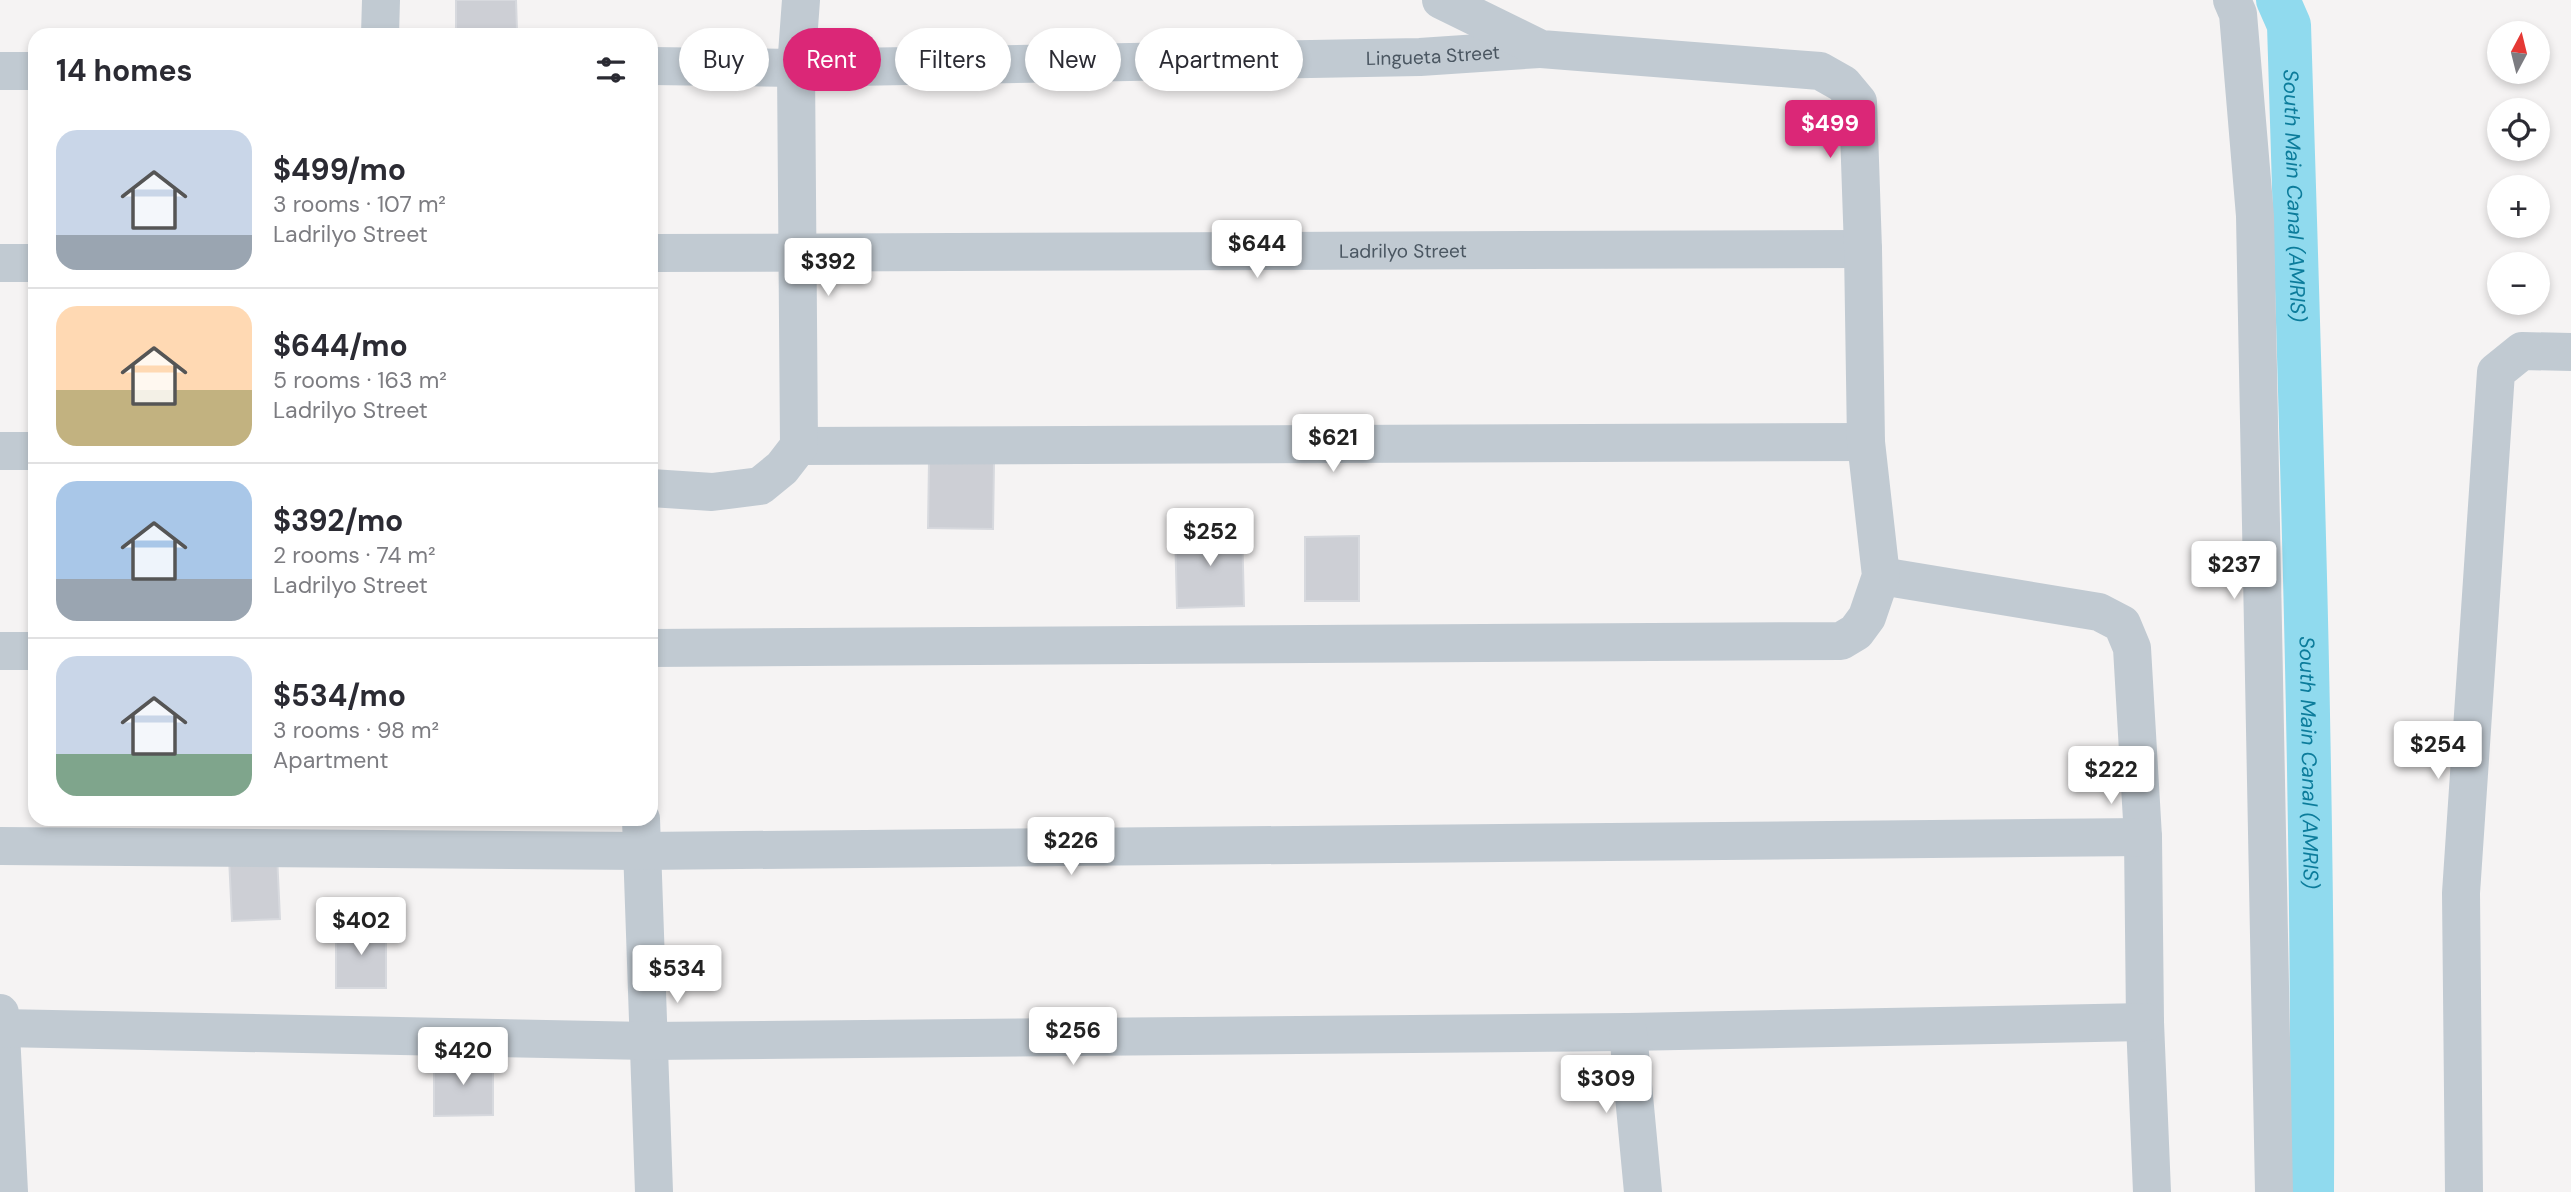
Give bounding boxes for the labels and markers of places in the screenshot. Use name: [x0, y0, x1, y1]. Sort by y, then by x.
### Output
pin: $499: [1789, 100, 1871, 160]
pin: $644: [1216, 220, 1298, 280]
pin: $392: [787, 238, 869, 298]
pin: $621: [1292, 414, 1374, 474]
pin: $252: [1169, 508, 1251, 568]
pin: $237: [2193, 542, 2275, 601]
pin: $254: [2397, 722, 2479, 781]
pin: $222: [2070, 746, 2152, 806]
pin: $226: [1030, 818, 1112, 877]
pin: $402: [320, 898, 402, 957]
pin: $534: [636, 946, 718, 1005]
pin: $256: [1032, 1007, 1114, 1067]
pin: $420: [422, 1028, 504, 1087]
pin: $309: [1565, 1056, 1647, 1115]

